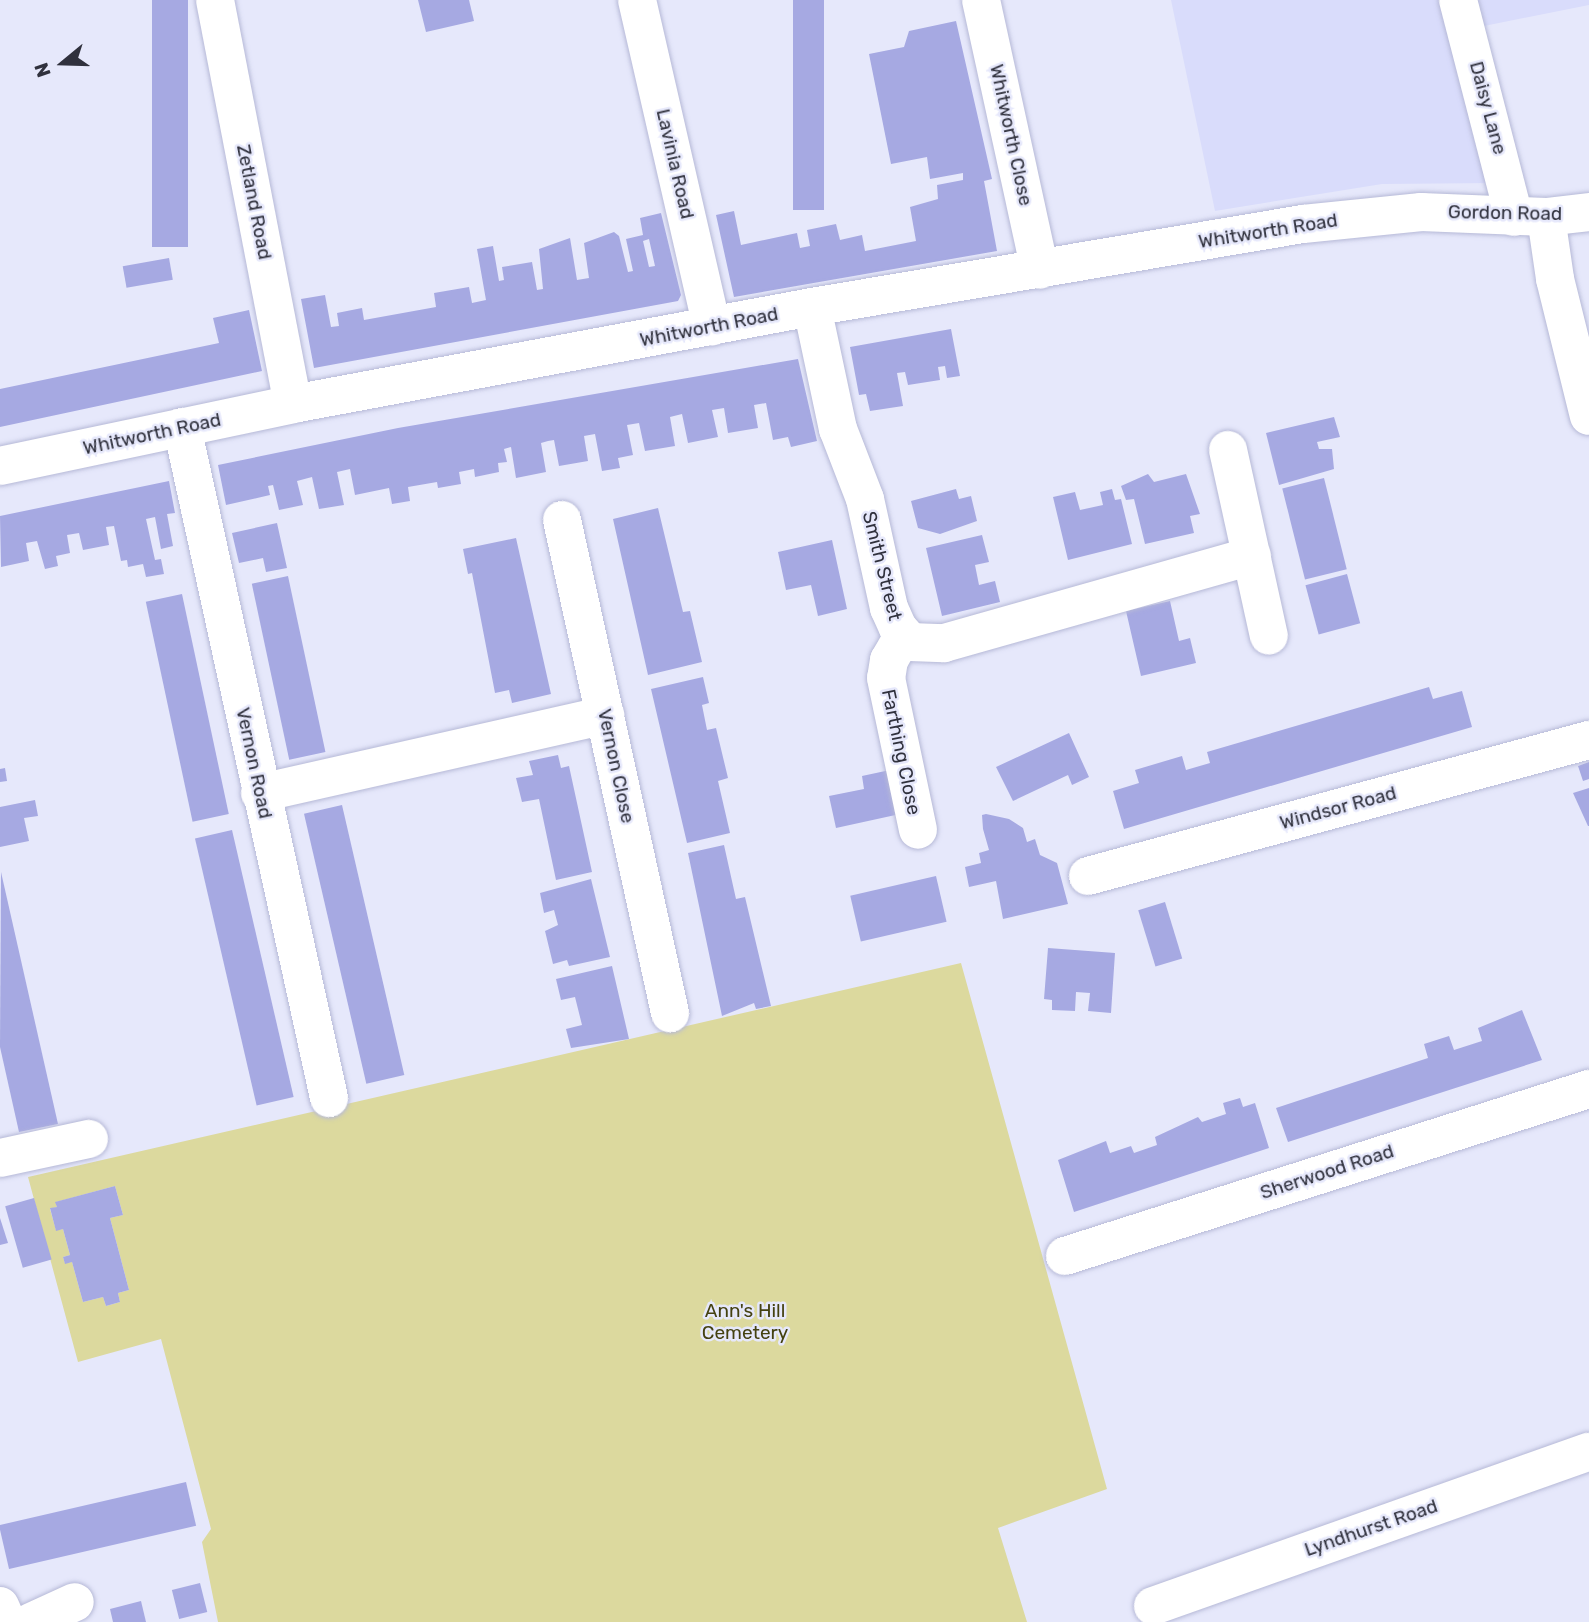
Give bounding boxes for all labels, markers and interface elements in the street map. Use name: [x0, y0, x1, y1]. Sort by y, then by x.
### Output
north arrow: [28, 28, 98, 98]
street label: Daisy Lane: [1465, 59, 1511, 157]
text: N: [30, 60, 56, 80]
street label: Whitworth Close: [985, 62, 1037, 208]
street label: Lavinia Road: [651, 107, 699, 221]
street label: Zetland Road: [232, 143, 276, 261]
street label: Gordon Road: [1448, 201, 1562, 225]
street label: Whitworth Road: [1197, 209, 1339, 253]
street label: Whitworth Road: [638, 302, 780, 352]
street label: Whitworth Road: [81, 408, 223, 460]
street label: Smith Street: [857, 509, 907, 623]
street label: Farthing Close: [877, 687, 925, 817]
street label: Vernon Road: [231, 705, 277, 821]
street label: Vernon Close: [593, 707, 639, 825]
street label: Windsor Road: [1277, 781, 1399, 835]
street label: Sherwood Road: [1257, 1140, 1397, 1204]
park label: Ann's Hill Cemetery: [702, 1300, 788, 1344]
street label: Lyndhurst Road: [1301, 1495, 1441, 1561]

